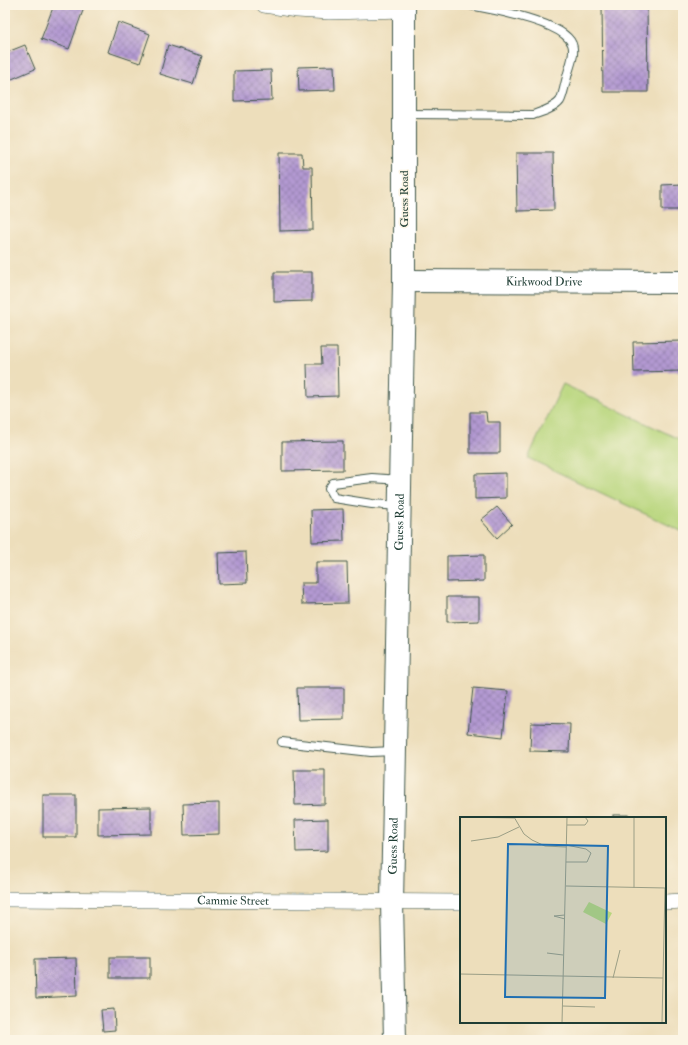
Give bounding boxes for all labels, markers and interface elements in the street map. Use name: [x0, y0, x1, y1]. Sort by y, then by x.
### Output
street label: Guess Road: [397, 170, 412, 228]
street label: Kirkwood Drive: [506, 274, 582, 289]
street label: Guess Road: [391, 493, 407, 551]
street label: Guess Road: [385, 817, 401, 875]
inset map: [460, 817, 666, 1023]
street label: Cammie Street: [197, 893, 269, 908]

